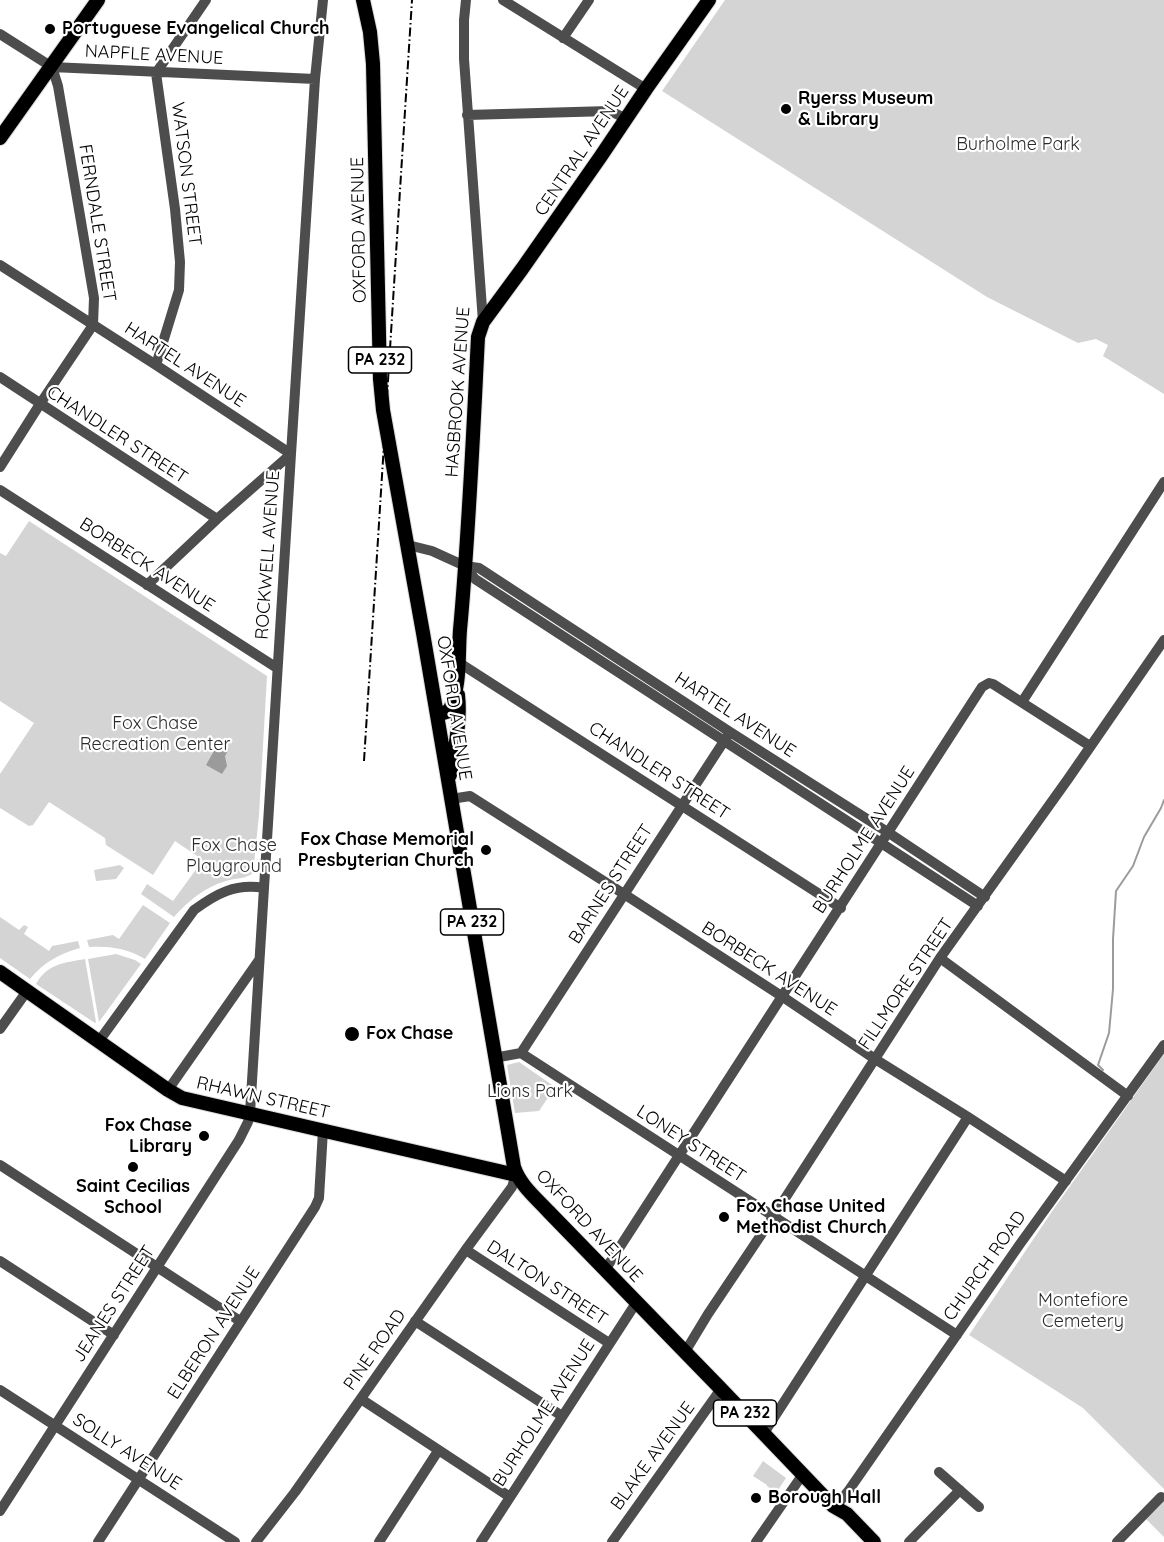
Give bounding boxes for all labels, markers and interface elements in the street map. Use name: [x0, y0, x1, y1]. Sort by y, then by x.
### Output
place label: Portuguese Evangelical Church: [62, 18, 330, 40]
marker: Portuguese Evangelical Church: [43, 22, 57, 36]
street label: NAPFLE AVENUE: [84, 41, 224, 69]
street label: CENTRAL AVENUE: [530, 82, 634, 220]
place label: Ryerss Museum & Library: [798, 88, 933, 130]
street label: WATSON STREET: [166, 101, 206, 247]
marker: Ryerss Museum & Library: [779, 102, 793, 116]
park label: Burholme Park: [956, 134, 1080, 156]
street label: FERNDALE STREET: [74, 143, 120, 303]
street label: OXFORD AVENUE: [347, 157, 371, 303]
street label: HASBROOK AVENUE: [441, 306, 475, 478]
street label: HARTEL AVENUE: [120, 318, 250, 412]
road number: PA 232: [348, 347, 412, 373]
street label: CHANDLER STREET: [43, 381, 191, 489]
street label: ROCKWELL AVENUE: [251, 470, 285, 640]
street label: BORBECK AVENUE: [75, 513, 219, 617]
street label: OXFORD AVENUE: [432, 634, 476, 782]
street label: HARTEL AVENUE: [670, 668, 800, 762]
park label: Fox Chase Recreation Center: [80, 713, 230, 756]
street label: CHANDLER STREET: [585, 717, 733, 825]
street label: BURHOLME AVENUE: [808, 762, 920, 918]
street label: BARNES STREET: [564, 820, 658, 948]
place label: Fox Chase Memorial Presbyterian Church: [298, 829, 474, 872]
park label: Fox Chase Playground: [186, 835, 282, 878]
marker: Fox Chase Memorial Presbyterian Church: [479, 843, 493, 857]
road number: PA 232: [440, 909, 504, 935]
street label: FILLMORE STREET: [854, 914, 958, 1054]
street label: BORBECK AVENUE: [697, 917, 841, 1021]
place label: Fox Chase: [366, 1023, 453, 1045]
marker: Fox Chase: [343, 1025, 361, 1043]
street label: RHAWN STREET: [194, 1072, 332, 1124]
park label: Lions Park: [487, 1081, 573, 1103]
street label: LONEY STREET: [632, 1101, 750, 1187]
place label: Fox Chase Library: [105, 1115, 192, 1158]
marker: Fox Chase Library: [197, 1129, 211, 1143]
marker: Saint Cecilias School: [126, 1160, 140, 1174]
street label: OXFORD AVENUE: [531, 1165, 647, 1287]
place label: Saint Cecilias School: [76, 1176, 190, 1218]
place label: Fox Chase United Methodist Church: [736, 1196, 887, 1238]
street label: CHURCH ROAD: [939, 1207, 1031, 1325]
marker: Fox Chase United Methodist Church: [717, 1210, 731, 1224]
street label: DALTON STREET: [483, 1236, 611, 1330]
street label: JEANES STREET: [68, 1242, 160, 1366]
street label: ELBERON AVENUE: [163, 1263, 265, 1403]
park label: Montefiore Cemetery: [1038, 1290, 1128, 1332]
street label: PINE ROAD: [339, 1305, 411, 1395]
street label: BURHOLME AVENUE: [488, 1335, 600, 1491]
street label: BLAKE AVENUE: [606, 1398, 700, 1514]
road number: PA 232: [714, 1400, 777, 1426]
street label: SOLLY AVENUE: [69, 1409, 185, 1495]
place label: Borough Hall: [768, 1487, 881, 1509]
marker: Borough Hall: [749, 1491, 763, 1505]

